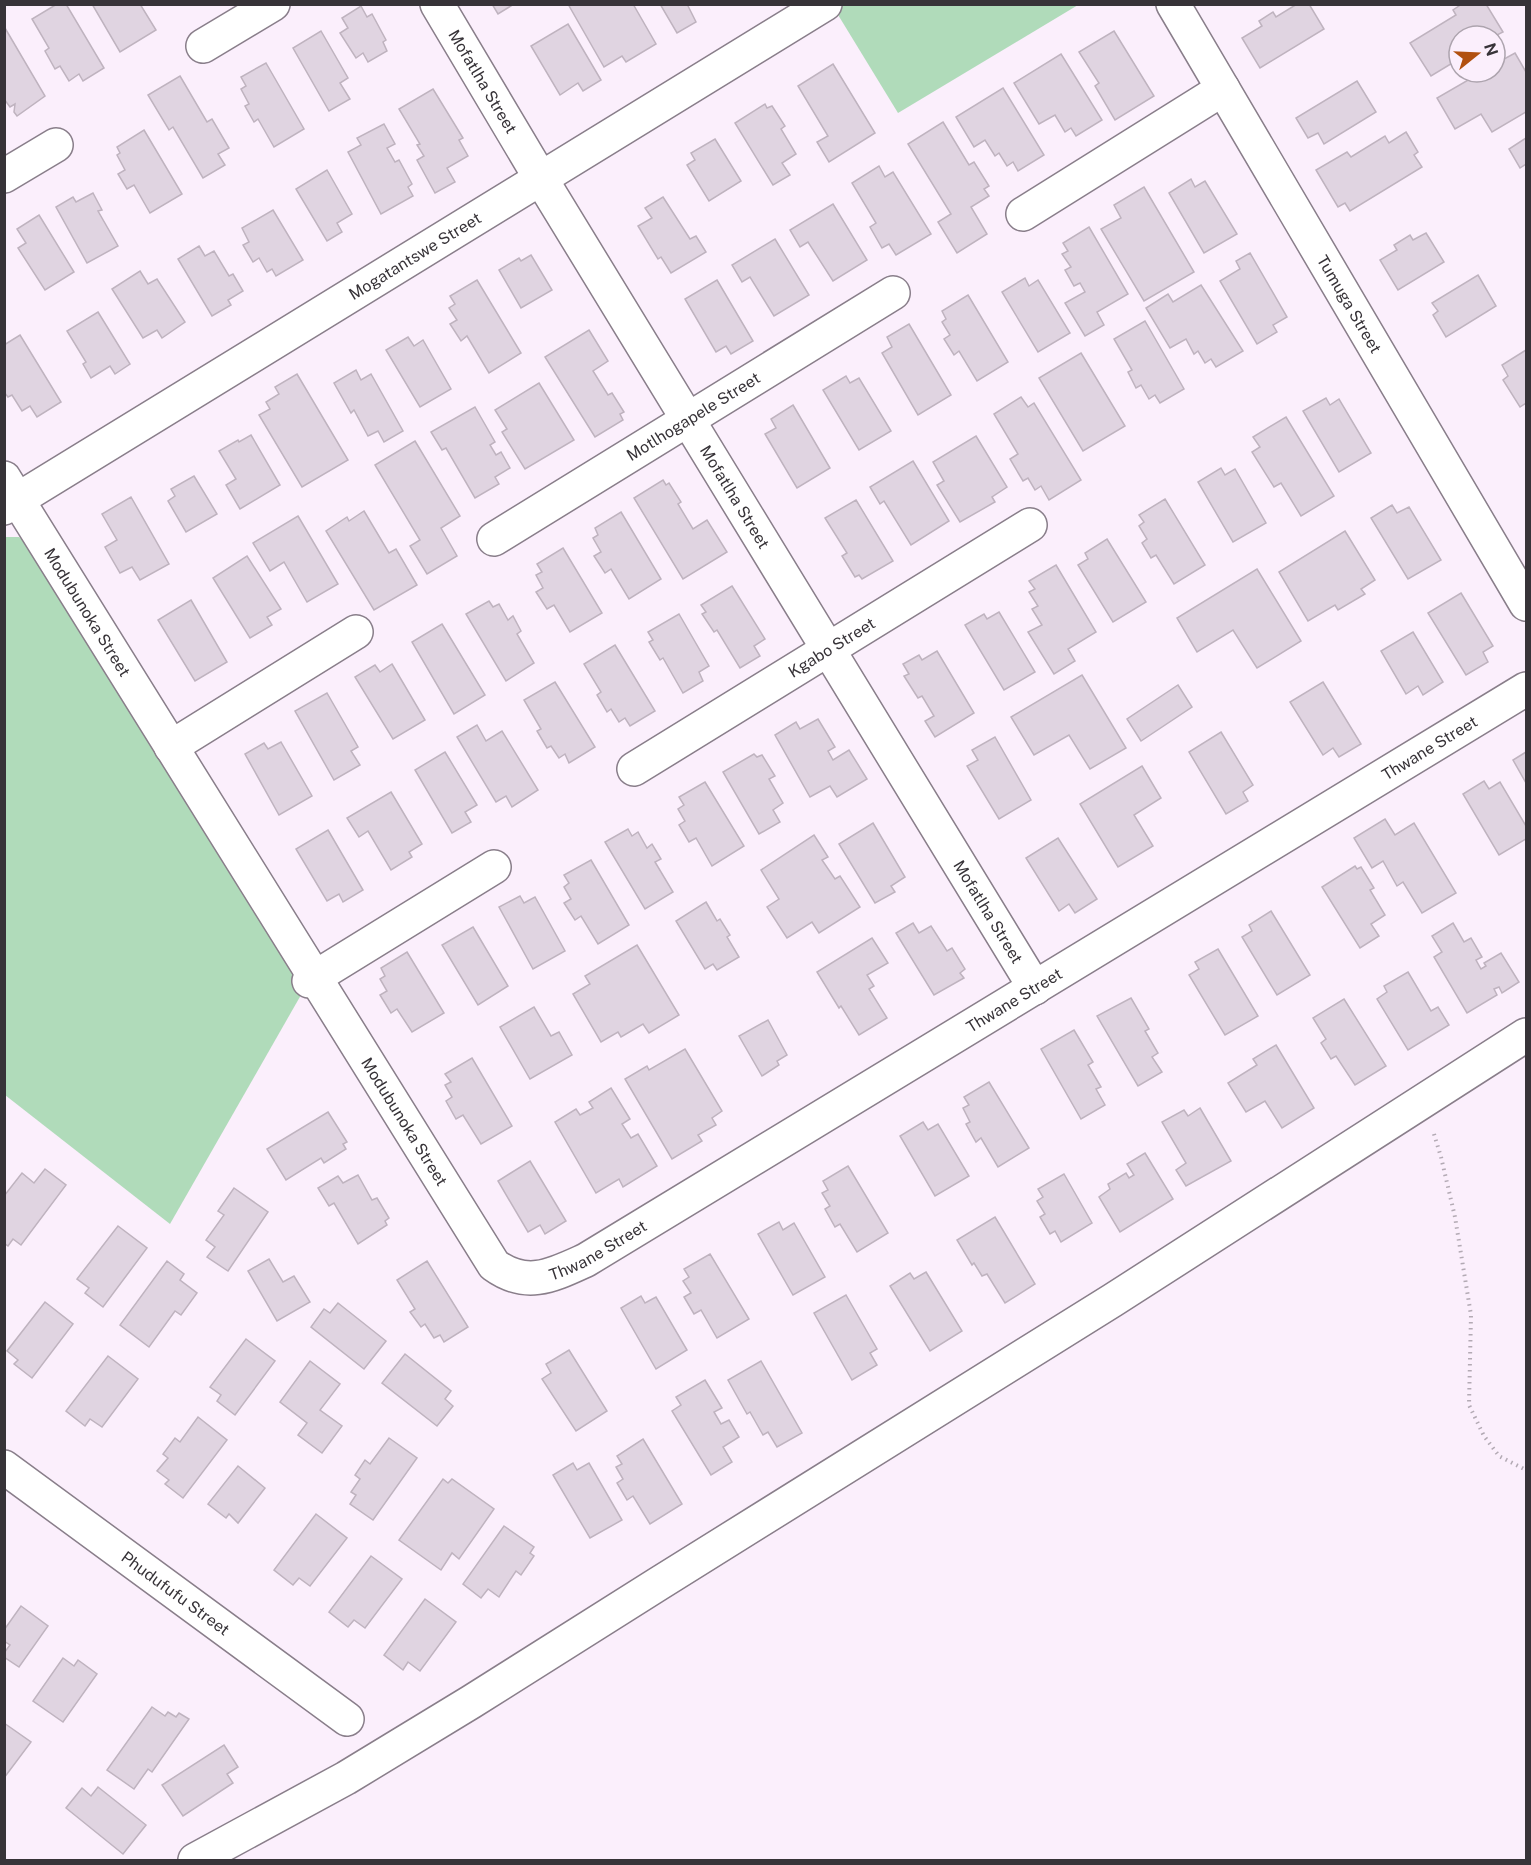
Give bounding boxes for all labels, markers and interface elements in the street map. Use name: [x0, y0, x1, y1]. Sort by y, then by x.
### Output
north arrow: [1447, 24, 1507, 84]
street label: Mofatlha Street: [444, 26, 521, 137]
text: N: [1480, 41, 1502, 58]
street label: Mogatantswe Street: [346, 209, 485, 304]
street label: Tumuga Street: [1313, 252, 1385, 357]
street label: Motlhogapele Street: [623, 368, 764, 465]
street label: Mofatlha Street: [696, 442, 773, 552]
street label: Modubunoka Street: [40, 545, 134, 680]
street label: Kgabo Street: [785, 614, 879, 682]
street label: Thwane Street: [1378, 712, 1481, 784]
street label: Mofatlha Street: [949, 857, 1027, 967]
street label: Thwane Street: [963, 964, 1066, 1037]
street label: Modubunoka Street: [357, 1054, 451, 1189]
street label: Thwane Street: [547, 1216, 650, 1285]
street label: Phudufufu Street: [118, 1548, 233, 1640]

